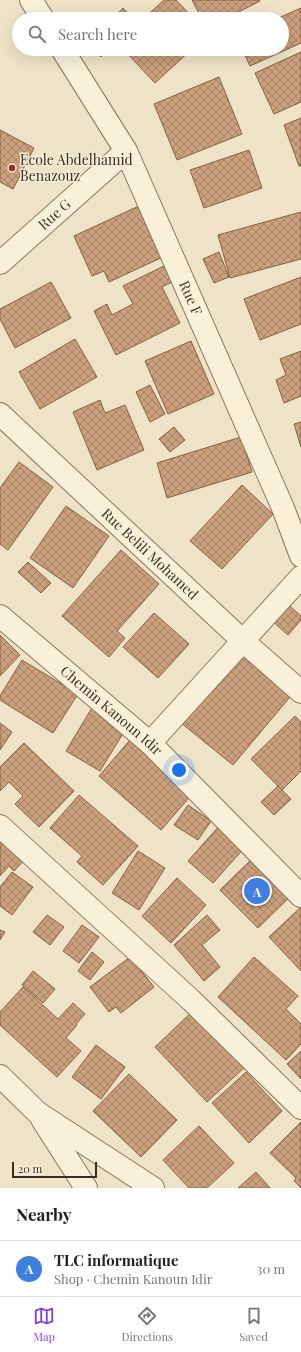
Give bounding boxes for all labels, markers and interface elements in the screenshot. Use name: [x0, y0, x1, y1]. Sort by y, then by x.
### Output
search box: [12, 12, 289, 56]
icon: search: [26, 23, 48, 45]
text: Search here: [58, 24, 137, 44]
place label: Ecole Abdelhamid Benazouz: [20, 150, 133, 185]
marker: Ecole Abdelhamid Benazouz: [7, 163, 17, 173]
street label: Rue G: [34, 194, 75, 234]
street label: Rue F: [175, 278, 207, 318]
street label: Rue Belili Mohamed: [98, 504, 203, 603]
street label: Chemin Kanoun Idir: [57, 661, 167, 760]
your location: [169, 760, 189, 780]
pin: A: [244, 876, 270, 906]
scale bar: [12, 1160, 97, 1179]
text: 20 m: [18, 1161, 42, 1176]
text: Nearby: [16, 1203, 71, 1225]
text: TLC informatique: [54, 1250, 178, 1270]
text: A: [25, 1260, 33, 1277]
text: 30 m: [257, 1260, 285, 1277]
text: Shop · Chemin Kanoun Idir: [54, 1270, 213, 1287]
tab: Map: [33, 1305, 55, 1344]
tab: Directions: [121, 1305, 173, 1344]
tab: Saved: [239, 1305, 268, 1344]

